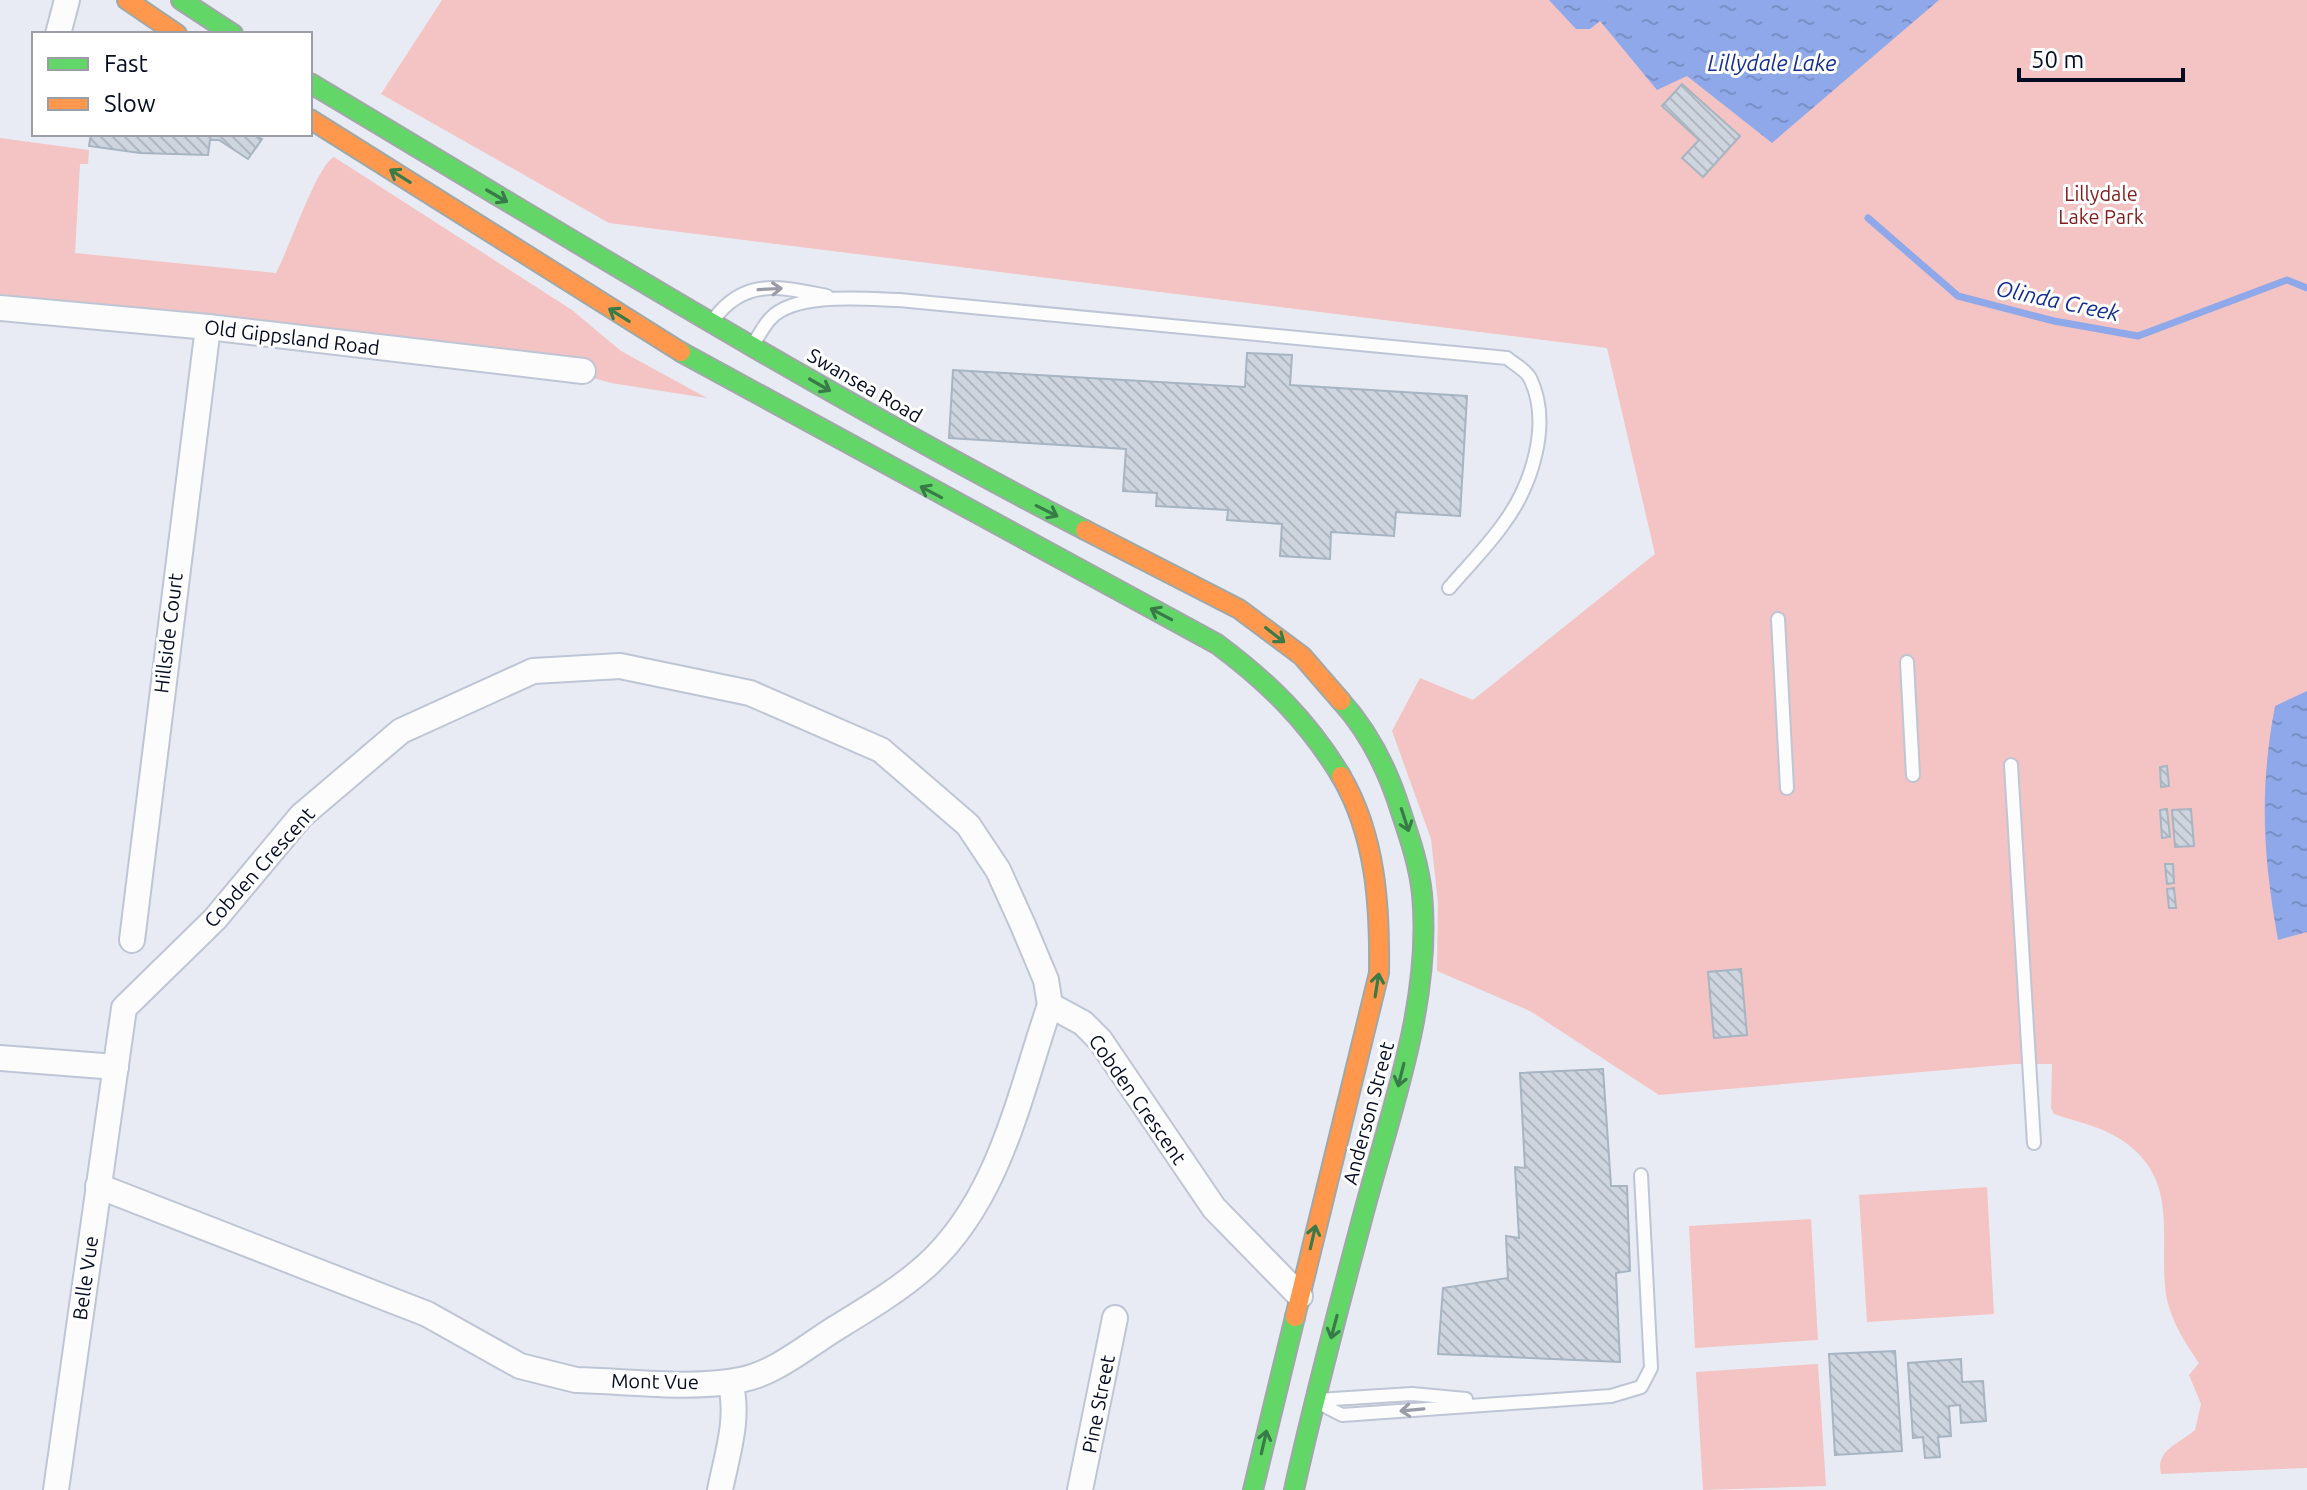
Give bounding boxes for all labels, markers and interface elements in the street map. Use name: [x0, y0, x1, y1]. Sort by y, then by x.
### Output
legend: [32, 32, 312, 136]
scale bar: [2019, 32, 2183, 82]
text: 50 m: [2031, 46, 2084, 73]
text: Fast: [104, 50, 148, 77]
water label: Lillydale Lake: [1708, 50, 1836, 75]
text: Slow: [104, 90, 156, 117]
one-way arrow: [389, 167, 412, 183]
park label: Lillydale Lake Park: [2058, 182, 2144, 228]
one-way arrow: [485, 188, 508, 204]
water label: Olinda Creek: [1994, 275, 2123, 325]
one-way arrow: [756, 281, 783, 296]
one-way arrow: [608, 307, 631, 323]
street label: Old Gippsland Road: [203, 315, 381, 359]
street label: Swansea Road: [804, 343, 926, 427]
one-way arrow: [808, 377, 831, 393]
one-way arrow: [920, 484, 944, 500]
one-way arrow: [1035, 503, 1059, 519]
street label: Hillside Court: [149, 571, 187, 694]
one-way arrow: [1150, 606, 1173, 622]
one-way arrow: [1264, 626, 1285, 644]
street label: Cobden Crescent: [199, 802, 319, 932]
one-way arrow: [1398, 806, 1413, 832]
one-way arrow: [1370, 973, 1385, 999]
street label: Cobden Crescent: [1085, 1030, 1192, 1169]
street label: Anderson Street: [1338, 1039, 1398, 1187]
one-way arrow: [1393, 1062, 1408, 1088]
one-way arrow: [1306, 1225, 1321, 1250]
street label: Belle Vue: [68, 1234, 102, 1322]
one-way arrow: [1326, 1313, 1341, 1339]
street label: Pine Street: [1077, 1353, 1119, 1455]
street label: Mont Vue: [611, 1369, 699, 1393]
one-way arrow: [1399, 1403, 1425, 1418]
one-way arrow: [1257, 1430, 1272, 1456]

